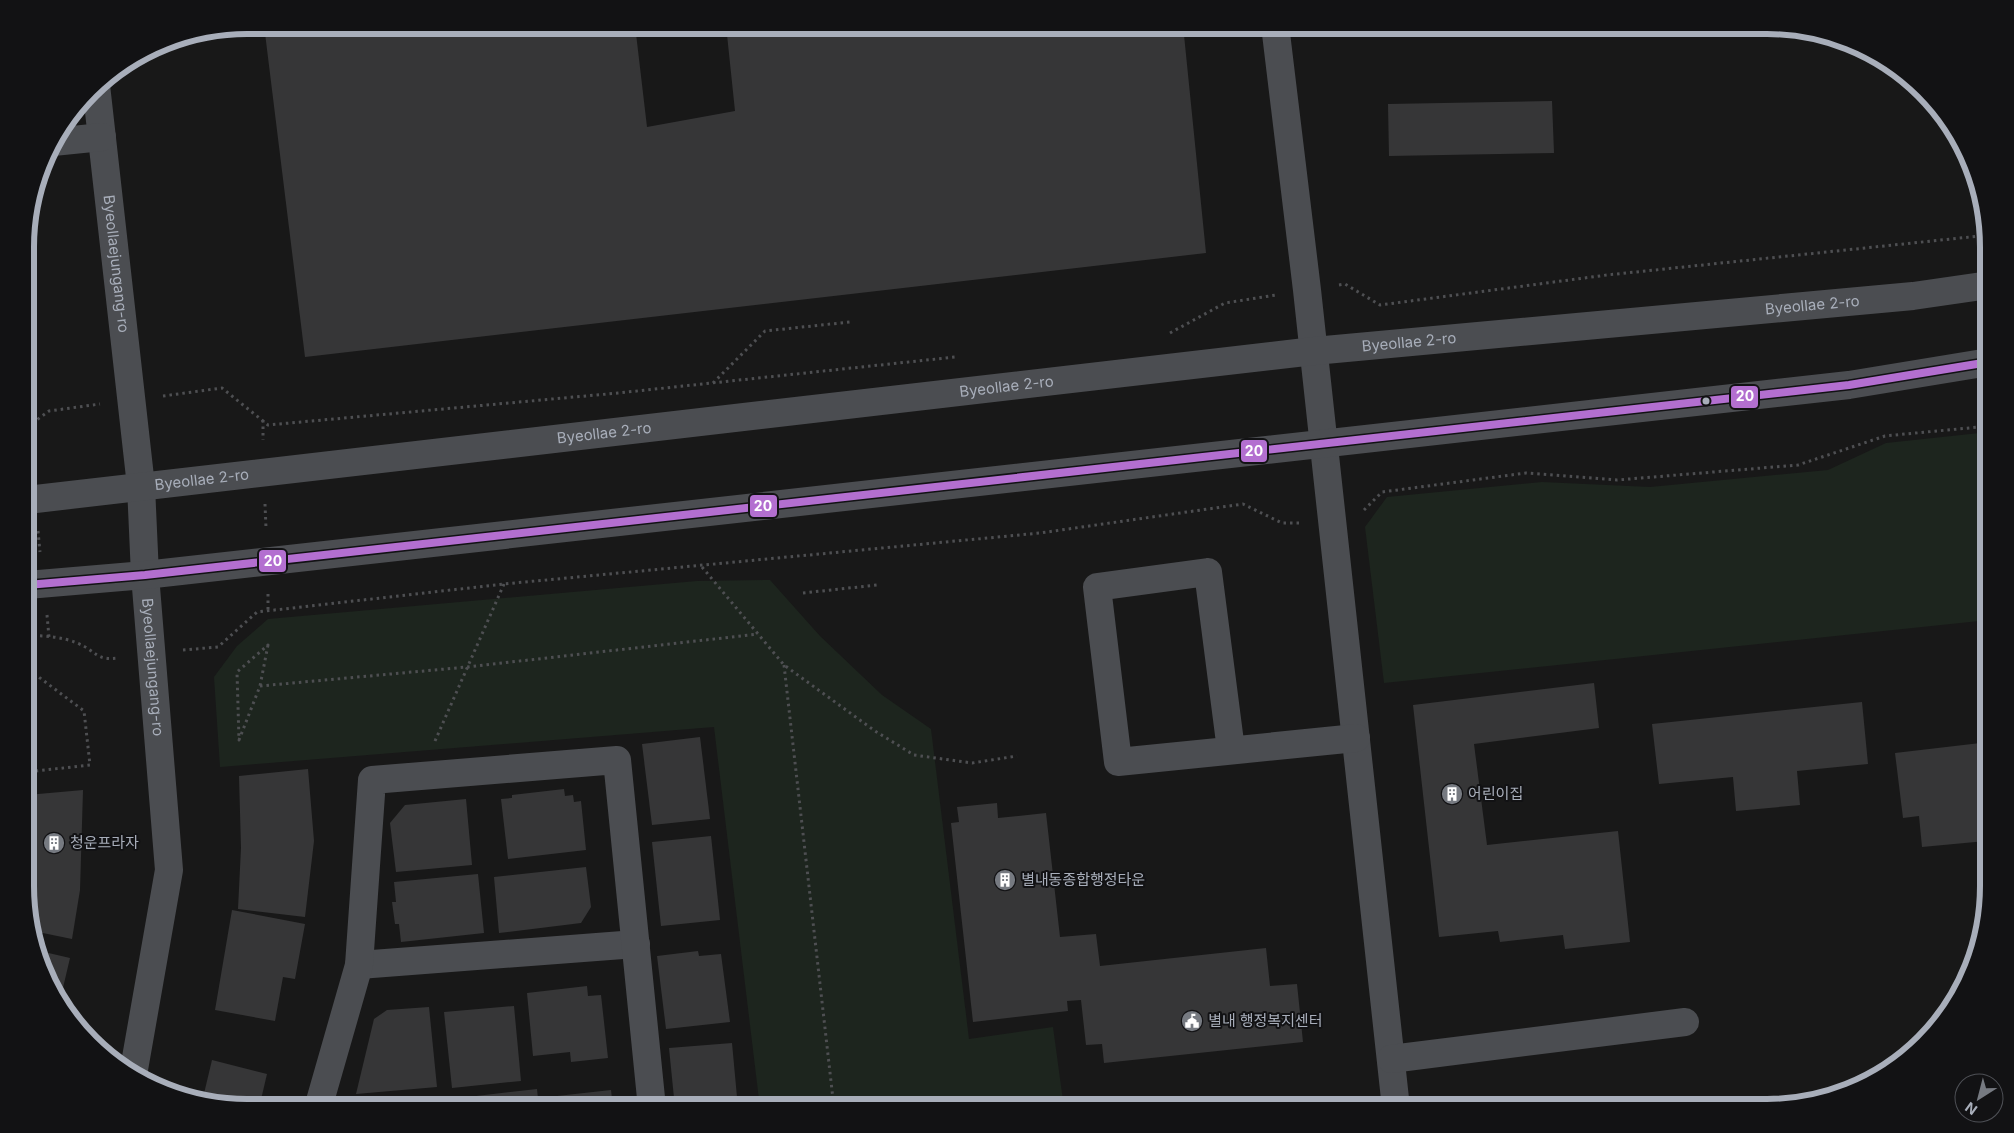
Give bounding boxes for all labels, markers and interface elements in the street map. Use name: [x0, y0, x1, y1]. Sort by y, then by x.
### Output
street label: Byeollaejungang-ro: [99, 194, 134, 334]
street label: Byeollae 2-ro: [1764, 291, 1860, 319]
street label: Byeollae 2-ro: [1361, 328, 1457, 356]
street label: Byeollae 2-ro: [958, 371, 1055, 401]
line badge: 20: [1730, 385, 1759, 409]
text: 20: [1736, 387, 1754, 404]
unlabelled marker: [1701, 396, 1711, 406]
street label: Byeollae 2-ro: [556, 418, 652, 448]
line badge: 20: [1240, 439, 1268, 463]
text: 20: [1245, 442, 1263, 459]
street label: Byeollae 2-ro: [154, 464, 250, 494]
line badge: 20: [749, 494, 778, 518]
text: 20: [754, 497, 772, 514]
line badge: 20: [258, 549, 287, 573]
text: 20: [264, 552, 282, 569]
street label: Byeollaejungang-ro: [138, 597, 168, 737]
building icon: 어린이집: [1440, 782, 1464, 806]
place label: 어린이집: [1468, 784, 1523, 803]
building icon: 청운프라자: [42, 831, 66, 855]
place label: 청운프라자: [70, 833, 139, 852]
building icon: 별내동종합행정타운: [993, 868, 1017, 892]
place label: 별내동종합행정타운: [1021, 870, 1145, 889]
public building icon: 별내 행정복지센터: [1180, 1009, 1204, 1033]
place label: 별내 행정복지센터: [1208, 1011, 1323, 1030]
north arrow: [1954, 1073, 2004, 1123]
text: N: [1962, 1099, 1980, 1119]

